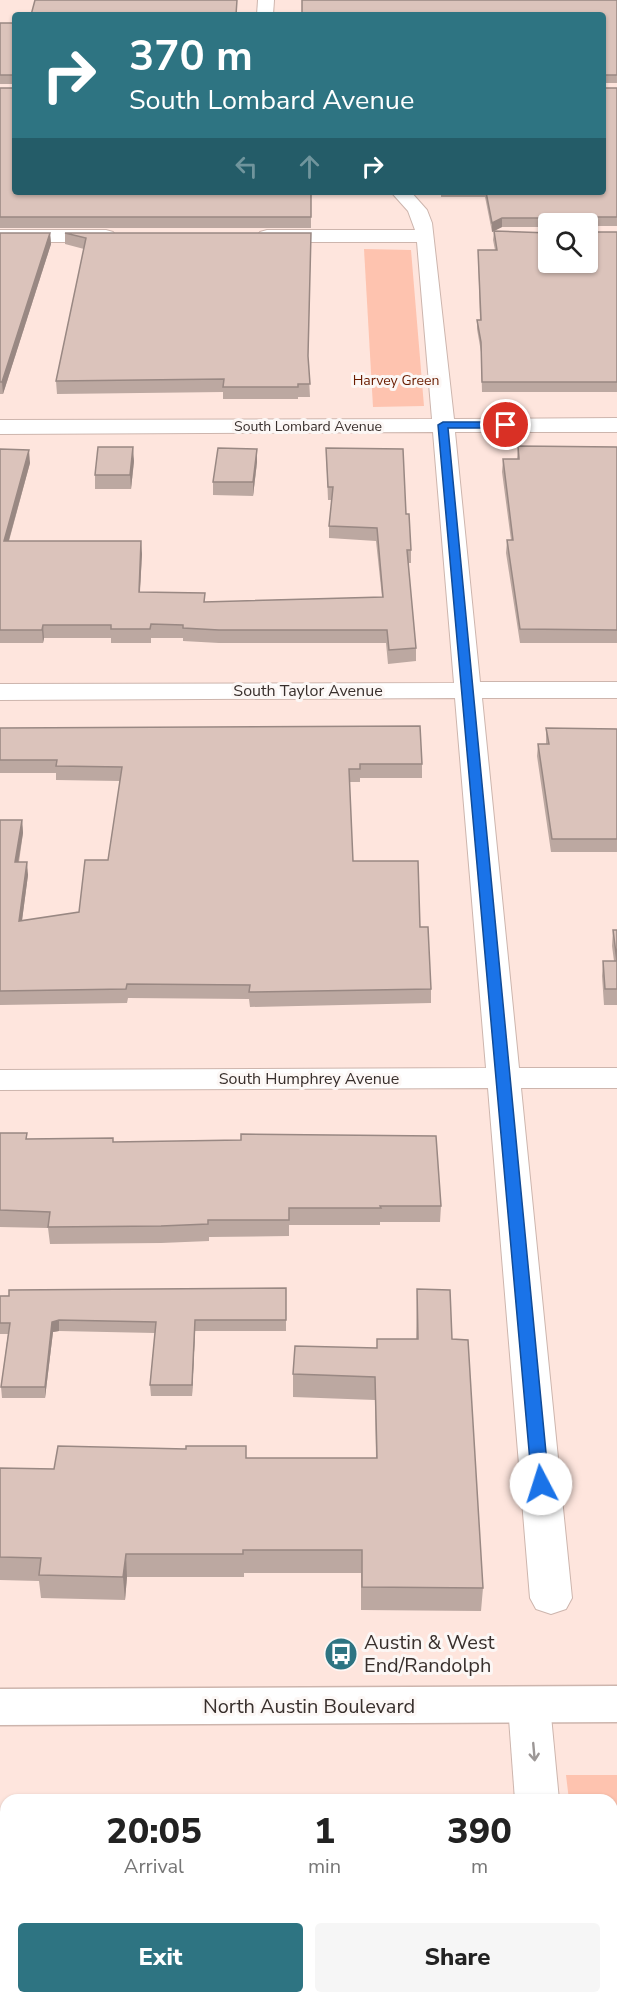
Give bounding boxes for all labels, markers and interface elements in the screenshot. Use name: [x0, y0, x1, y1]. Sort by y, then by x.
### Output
text: 370 m: [129, 28, 253, 85]
icon: right: [30, 36, 108, 114]
text: South Lombard Avenue: [129, 82, 414, 119]
icon: left: [230, 150, 263, 183]
icon: ahead: [293, 150, 326, 183]
icon: right: [356, 150, 389, 183]
map controls: [538, 213, 598, 273]
button: search: [538, 213, 598, 273]
park label: Harvey Green: [353, 371, 439, 390]
pin: [480, 399, 531, 450]
icon: arrive: [489, 408, 522, 441]
street label: South Lombard Avenue: [234, 417, 382, 436]
street label: South Taylor Avenue: [233, 680, 383, 702]
street label: South Humphrey Avenue: [219, 1068, 399, 1090]
position arrow: [509, 1452, 573, 1516]
place label: Austin & West End/Randolph: [364, 1629, 495, 1679]
bus stop icon: Austin & West End/Randolph: [323, 1636, 359, 1672]
street label: North Austin Boulevard: [203, 1693, 415, 1720]
one-way arrow: [528, 1742, 539, 1762]
text: 20:05: [106, 1807, 202, 1856]
text: 1: [314, 1807, 335, 1856]
text: 390: [447, 1807, 512, 1856]
text: Arrival: [124, 1853, 184, 1880]
text: min: [308, 1853, 341, 1880]
text: m: [471, 1853, 488, 1880]
button: Exit: [18, 1923, 303, 1992]
button: Share: [315, 1923, 600, 1992]

